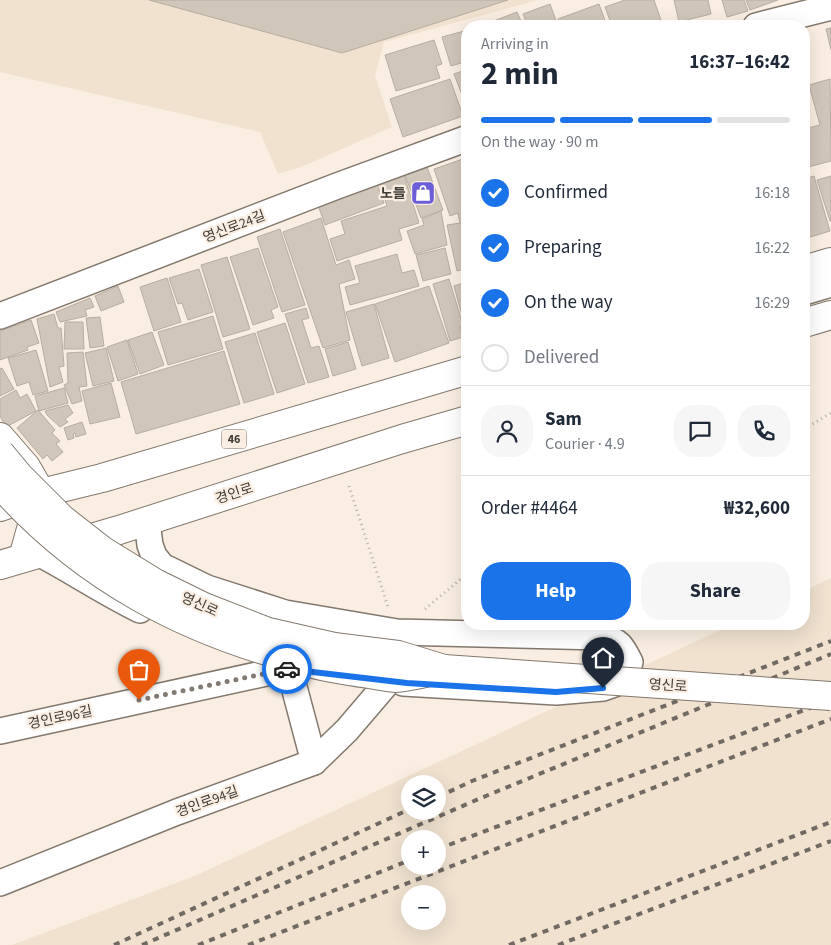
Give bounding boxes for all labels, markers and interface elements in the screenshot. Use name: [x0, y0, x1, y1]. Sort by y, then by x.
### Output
text: Arriving in: [481, 33, 549, 55]
text: 16:37–16:42: [689, 49, 790, 76]
text: 2 min: [481, 51, 559, 97]
text: On the way · 90 m: [481, 131, 598, 153]
icon: check: [481, 179, 509, 207]
text: Confirmed: [524, 179, 608, 206]
shop icon: 노들: [410, 180, 436, 206]
text: 16:18: [754, 182, 790, 204]
place label: 노들: [380, 184, 406, 204]
street label: 영신로24길: [200, 206, 268, 248]
icon: check: [481, 234, 509, 262]
text: Preparing: [524, 234, 602, 261]
text: 16:22: [754, 237, 790, 259]
icon: check: [481, 289, 509, 317]
text: On the way: [524, 289, 613, 316]
text: 16:29: [754, 292, 790, 314]
text: Delivered: [524, 344, 599, 371]
button: person: [481, 405, 533, 457]
button: chat: [674, 405, 726, 457]
button: phone: [738, 405, 790, 457]
text: Sam: [545, 406, 582, 433]
road number: 46: [222, 429, 246, 448]
text: Courier · 4.9: [545, 433, 625, 455]
street label: 경인로: [213, 478, 256, 509]
text: Order #4464: [481, 495, 578, 522]
text: ₩32,600: [724, 495, 790, 522]
button: Help: [481, 562, 631, 620]
button: Share: [641, 562, 790, 620]
street label: 영신로: [178, 588, 221, 622]
pin: [582, 637, 624, 688]
courier: [262, 644, 312, 694]
icon: home: [589, 644, 617, 672]
pin: [118, 649, 160, 700]
icon: car: [273, 655, 301, 683]
icon: bag: [125, 656, 153, 684]
street label: 영신로: [648, 675, 688, 697]
street label: 경인로96길: [26, 701, 94, 735]
map controls: [401, 775, 446, 930]
button: layers: [401, 775, 446, 820]
street label: 경인로94길: [173, 781, 242, 823]
button: +: [401, 830, 446, 875]
button: −: [401, 885, 446, 930]

